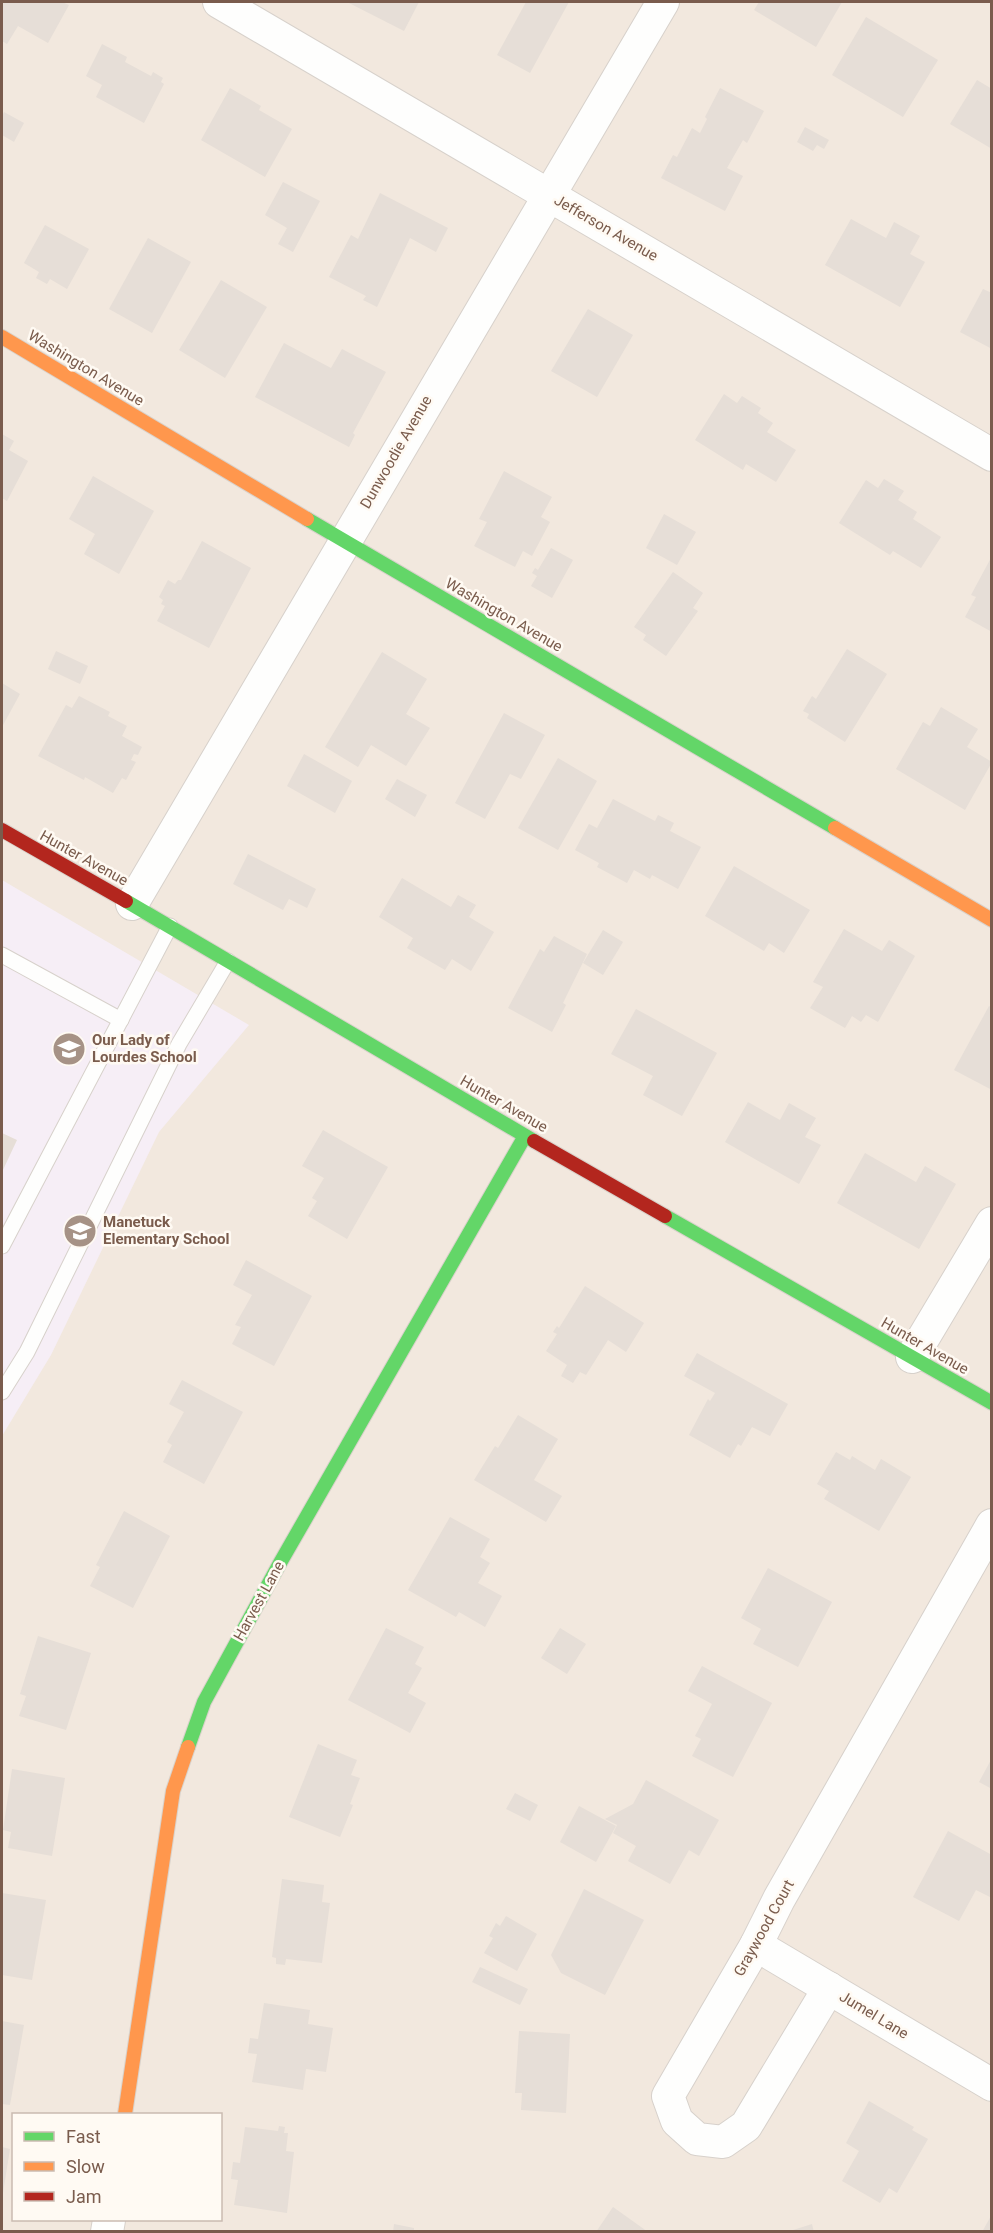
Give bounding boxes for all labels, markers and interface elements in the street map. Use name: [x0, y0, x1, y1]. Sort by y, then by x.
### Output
street label: Jefferson Avenue: [551, 191, 661, 265]
street label: Washington Avenue: [25, 326, 147, 410]
street label: Dunwoodie Avenue: [356, 392, 436, 512]
street label: Washington Avenue: [442, 574, 566, 656]
street label: Hunter Avenue: [37, 826, 131, 890]
school or university icon: Our Lady of Lourdes School: [51, 1031, 87, 1067]
place label: Our Lady of Lourdes School: [92, 1031, 197, 1066]
street label: Hunter Avenue: [457, 1072, 551, 1136]
school or university icon: Manetuck Elementary School: [62, 1213, 98, 1249]
place label: Manetuck Elementary School: [103, 1213, 229, 1248]
street label: Hunter Avenue: [878, 1314, 972, 1378]
street label: Harvest Lane: [230, 1558, 288, 1644]
street label: Graywood Court: [730, 1876, 798, 1979]
street label: Jumel Lane: [836, 1987, 912, 2043]
legend: [12, 2113, 222, 2221]
text: Fast: [66, 2126, 101, 2147]
text: Slow: [66, 2156, 105, 2177]
text: Jam: [66, 2186, 102, 2207]

